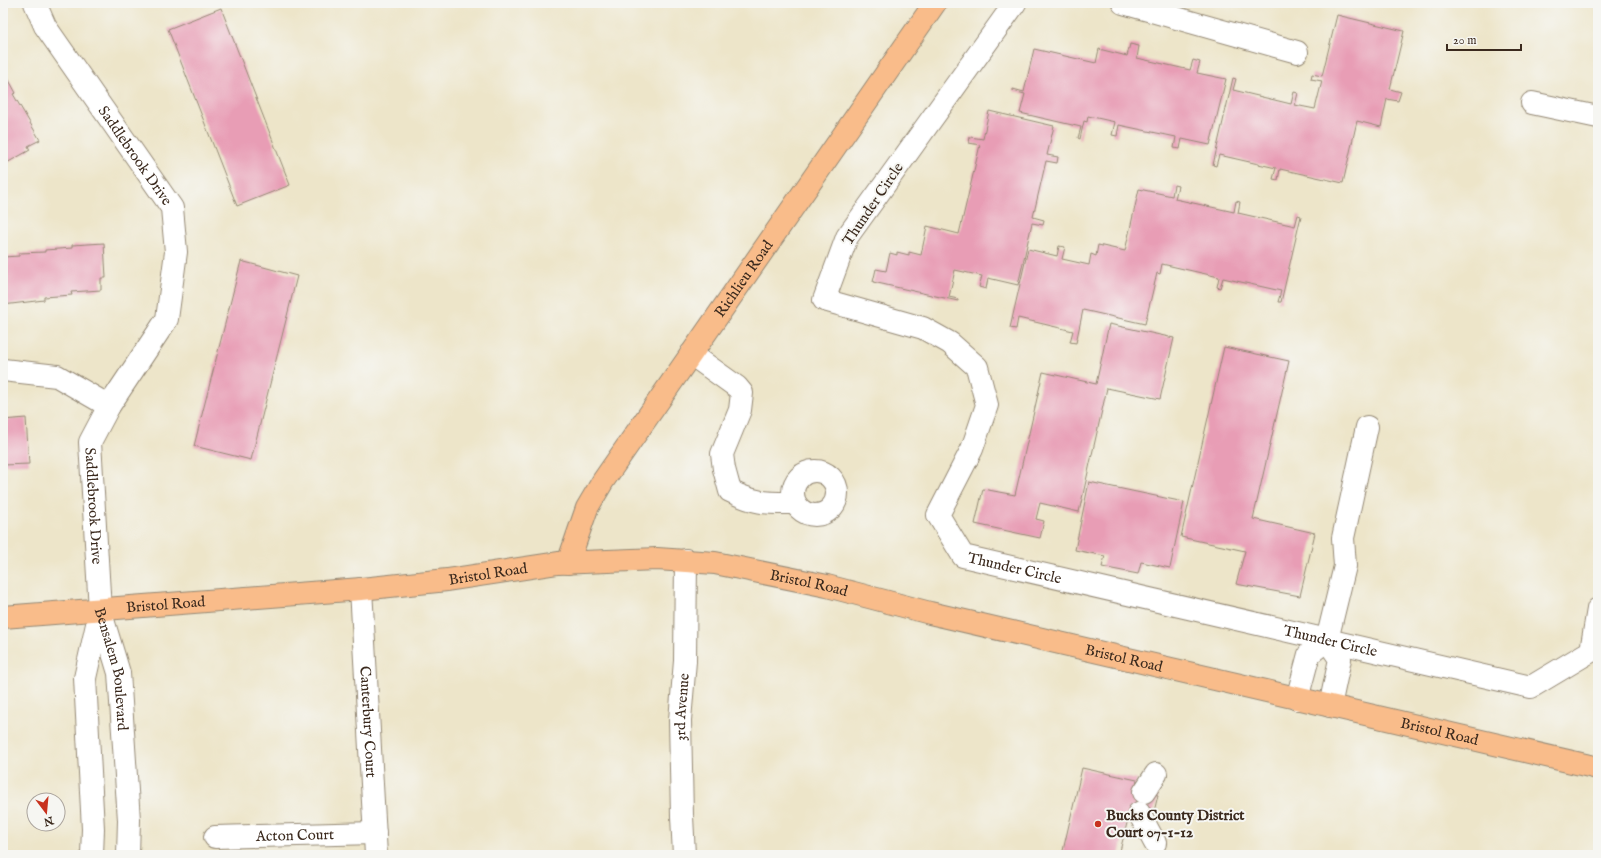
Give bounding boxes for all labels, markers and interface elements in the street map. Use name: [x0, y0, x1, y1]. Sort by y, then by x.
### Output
scale bar: [1447, 26, 1521, 52]
text: 20 m: [1453, 33, 1476, 48]
street label: Saddlebrook Drive: [94, 102, 177, 209]
street label: Thunder Circle: [838, 159, 908, 249]
street label: Richlieu Road: [710, 236, 778, 321]
street label: Saddlebrook Drive: [81, 447, 107, 565]
street label: Thunder Circle: [966, 548, 1064, 588]
street label: Bristol Road: [447, 558, 530, 589]
street label: Bristol Road: [768, 565, 851, 601]
street label: Bristol Road: [125, 592, 207, 617]
street label: Bensalem Boulevard: [90, 605, 132, 732]
street label: Thunder Circle: [1281, 621, 1379, 661]
street label: Bristol Road: [1083, 640, 1166, 676]
street label: Canterbury Court: [356, 665, 381, 778]
street label: 3rd Avenue: [670, 672, 693, 741]
street label: Bristol Road: [1399, 713, 1481, 750]
north arrow: [26, 792, 66, 832]
place label: Bucks County District Court 07-1-12: [1106, 806, 1245, 842]
text: N: [42, 812, 56, 829]
marker: Bucks County District Court 07-1-12: [1093, 819, 1103, 829]
street label: Acton Court: [255, 825, 334, 846]

